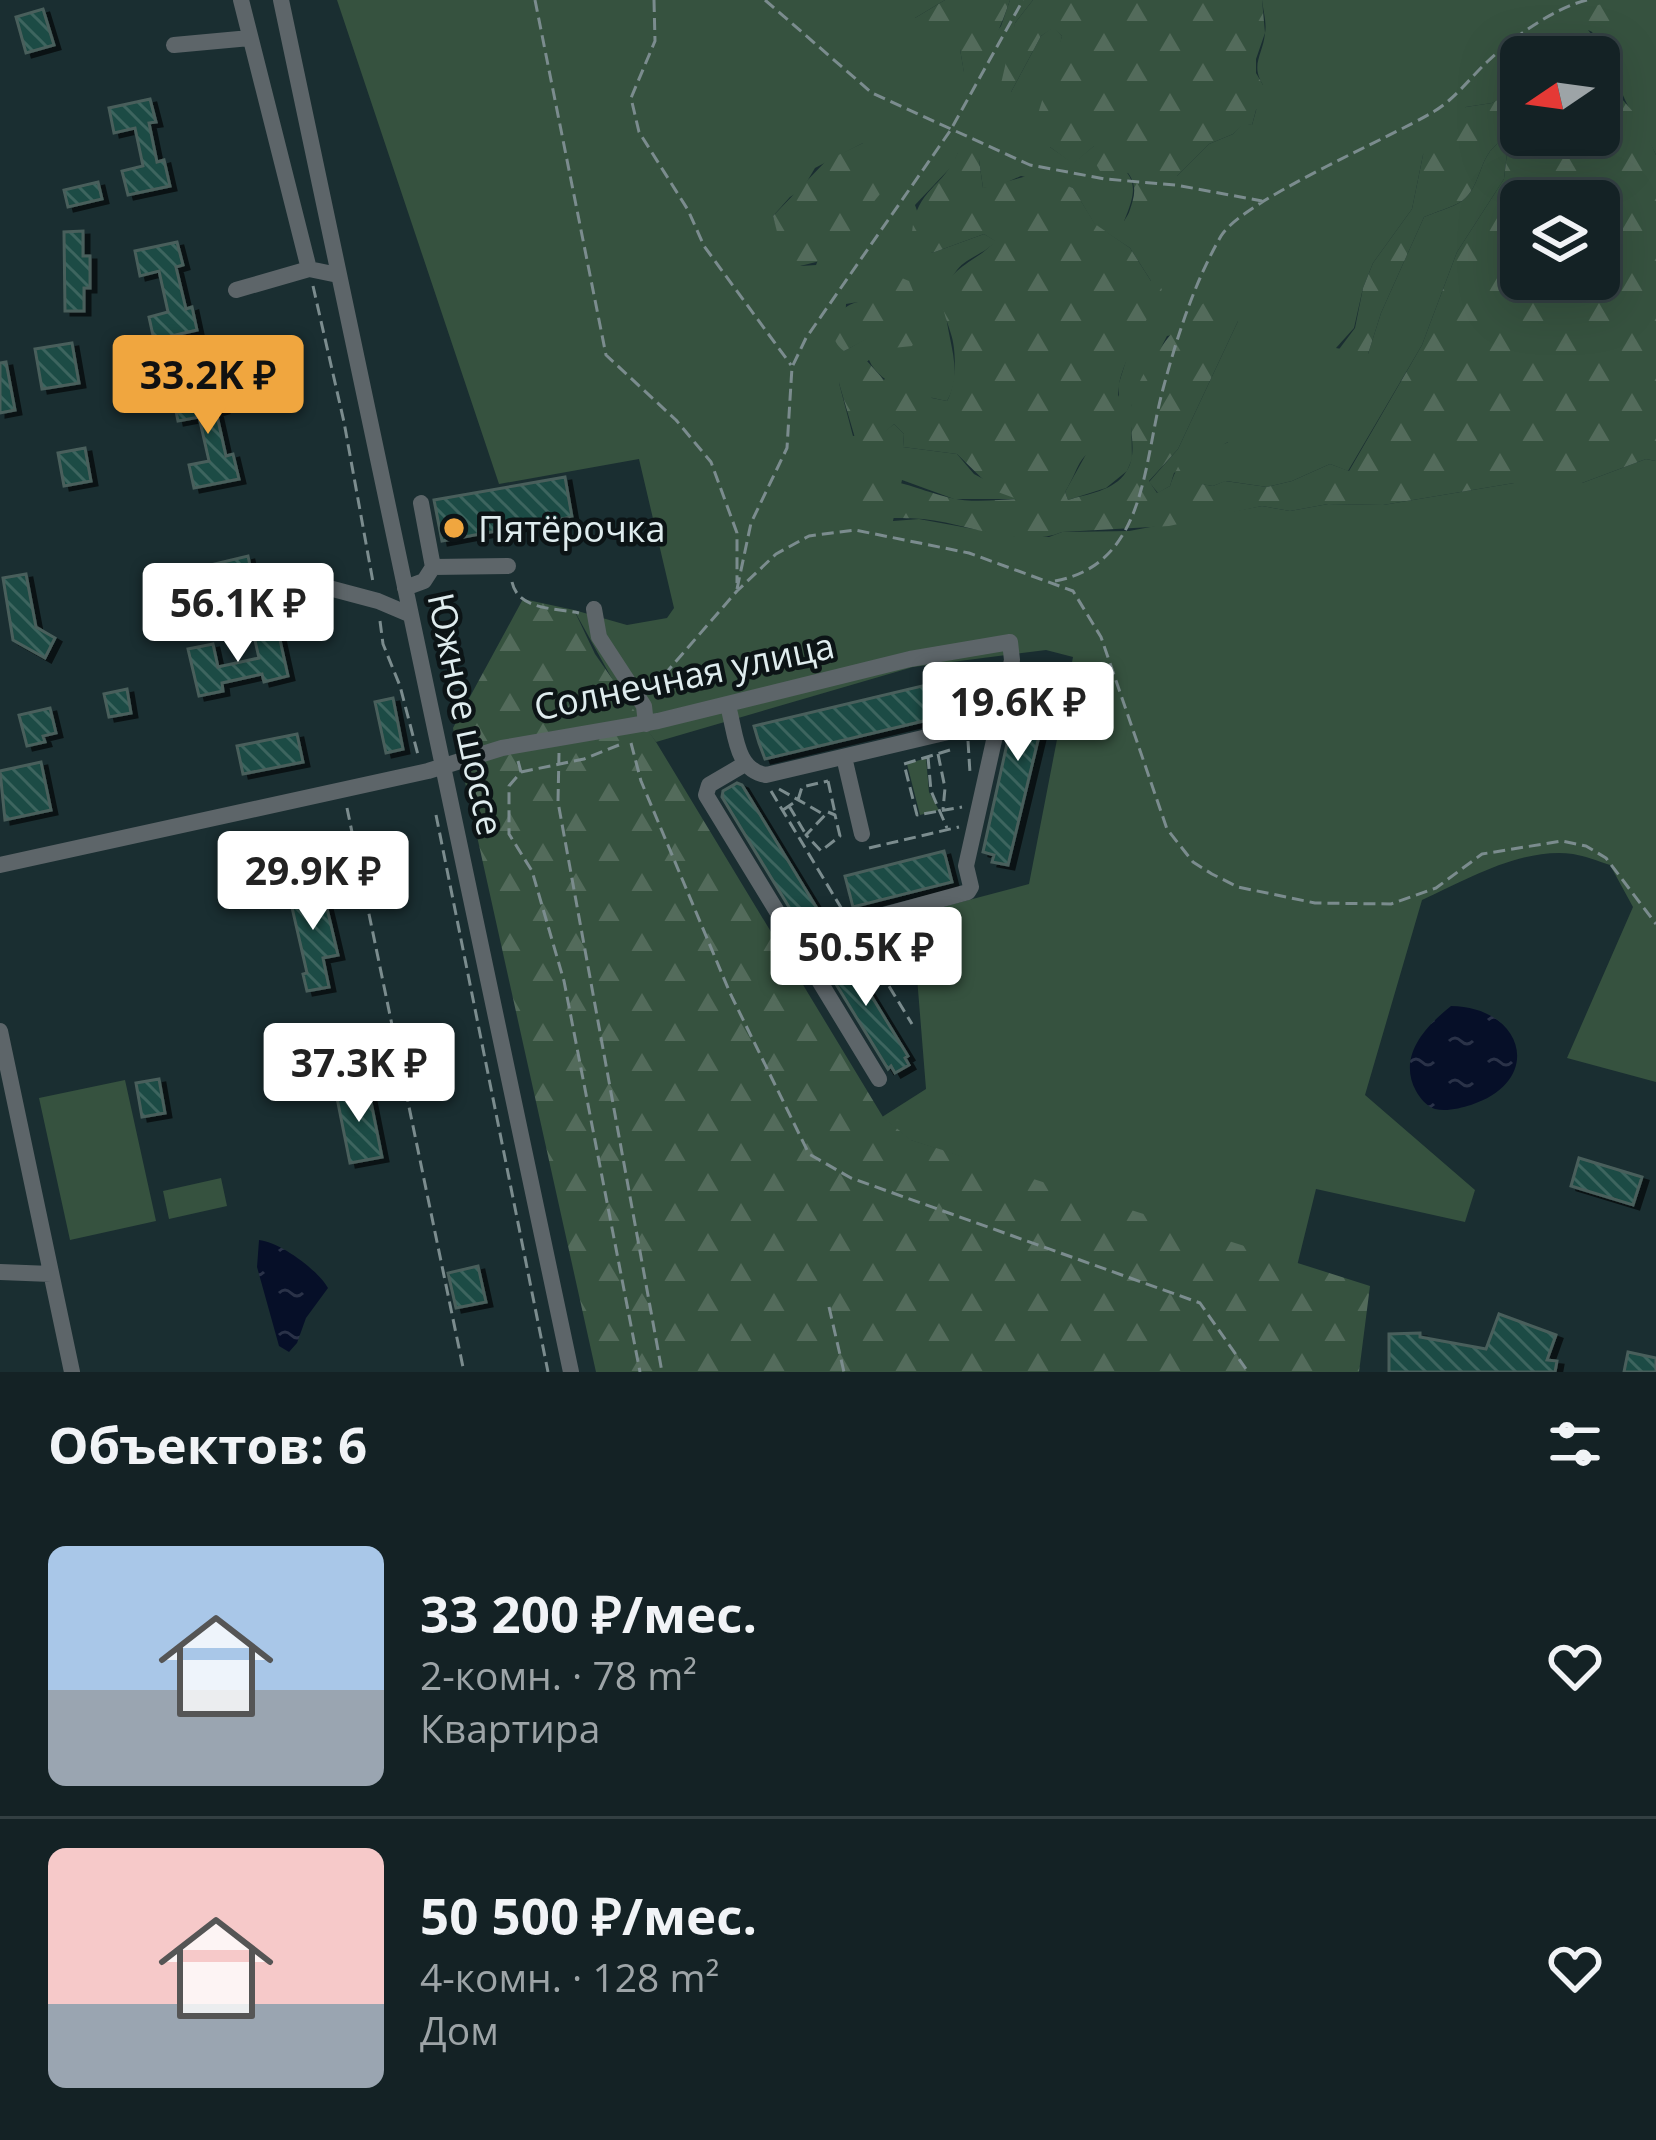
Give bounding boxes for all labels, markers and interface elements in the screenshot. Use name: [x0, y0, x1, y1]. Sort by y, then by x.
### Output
north arrow: [1500, 36, 1620, 156]
map controls: [1500, 36, 1620, 300]
button: layers: [1500, 180, 1620, 300]
pin: 33.2K ₽: [97, 335, 319, 437]
text: 33.2K ₽: [140, 347, 276, 400]
place label: Пятёрочка: [478, 504, 665, 553]
marker: Пятёрочка: [441, 515, 467, 541]
pin: 56.1K ₽: [127, 563, 349, 665]
text: 56.1K ₽: [170, 575, 306, 628]
street label: Южное шоссе: [416, 588, 516, 840]
street label: Солнечная улица: [529, 620, 839, 732]
pin: 19.6K ₽: [907, 662, 1129, 764]
text: 19.6K ₽: [950, 674, 1086, 727]
pin: 29.9K ₽: [202, 831, 424, 933]
text: 29.9K ₽: [245, 843, 381, 896]
pin: 50.5K ₽: [755, 907, 977, 1009]
text: 50.5K ₽: [798, 919, 934, 972]
pin: 37.3K ₽: [248, 1023, 470, 1125]
text: 37.3K ₽: [291, 1035, 427, 1088]
text: Объектов: 6: [48, 1409, 367, 1479]
icon: filters: [1542, 1411, 1608, 1477]
text: 33 200 ₽/мес.: [420, 1578, 757, 1648]
icon: home: [144, 1594, 288, 1738]
icon: heart: [1542, 1633, 1608, 1699]
text: 2-комн. · 78 m²: [420, 1648, 697, 1701]
text: Квартира: [420, 1701, 600, 1754]
text: 50 500 ₽/мес.: [420, 1880, 757, 1950]
icon: home: [144, 1896, 288, 2040]
icon: heart: [1542, 1935, 1608, 2001]
text: 4-комн. · 128 m²: [420, 1950, 719, 2003]
text: Дом: [420, 2003, 499, 2056]

